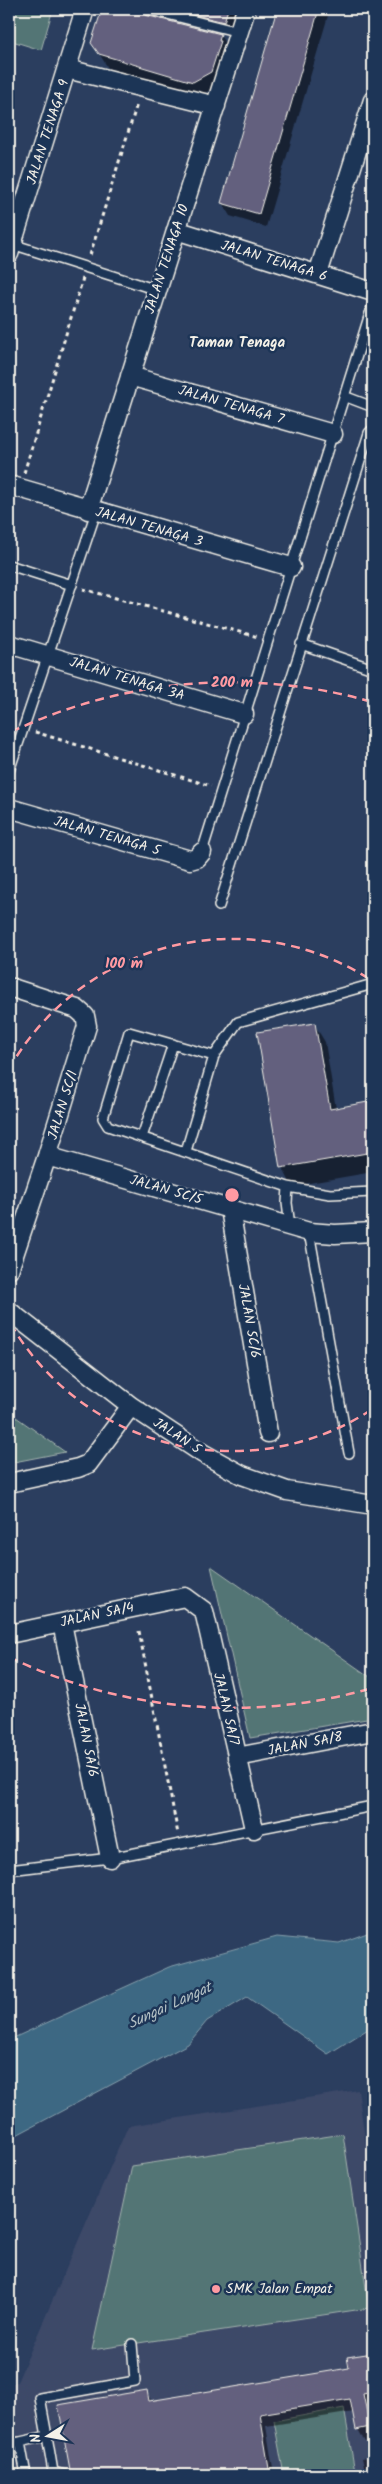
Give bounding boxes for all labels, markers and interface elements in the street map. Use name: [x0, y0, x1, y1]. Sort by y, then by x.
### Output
street label: JALAN TENAGA 9: [21, 76, 75, 187]
street label: JALAN TENAGA 10: [139, 201, 195, 317]
street label: JALAN TENAGA 6: [218, 234, 330, 288]
district label: Taman Tenaga: [189, 331, 285, 355]
street label: JALAN TENAGA 7: [176, 379, 287, 431]
street label: JALAN TENAGA 3: [93, 501, 205, 553]
street label: JALAN TENAGA 3A: [67, 651, 187, 707]
text: 200 m: [211, 671, 253, 695]
street label: JALAN TENAGA 5: [51, 810, 164, 862]
text: 100 m: [105, 952, 143, 976]
street label: JALAN 5C/1: [42, 1068, 84, 1142]
street label: JALAN 5C/5: [127, 1169, 206, 1211]
centre of rings: [223, 1186, 241, 1204]
street label: JALAN 5C/6: [232, 1282, 266, 1360]
street label: JALAN 5: [148, 1412, 207, 1461]
street label: JALAN 5A/4: [58, 1596, 136, 1634]
street label: JALAN 5A/7: [207, 1671, 245, 1748]
street label: JALAN 5A/6: [68, 1701, 104, 1779]
street label: JALAN 5A/8: [266, 1726, 345, 1762]
water label: Sungai Langat: [124, 1975, 218, 2036]
place label: SMK Jalan Empat: [226, 2278, 333, 2300]
marker: SMK Jalan Empat: [210, 2283, 222, 2295]
north arrow: [22, 2412, 72, 2462]
text: N: [25, 2432, 48, 2445]

